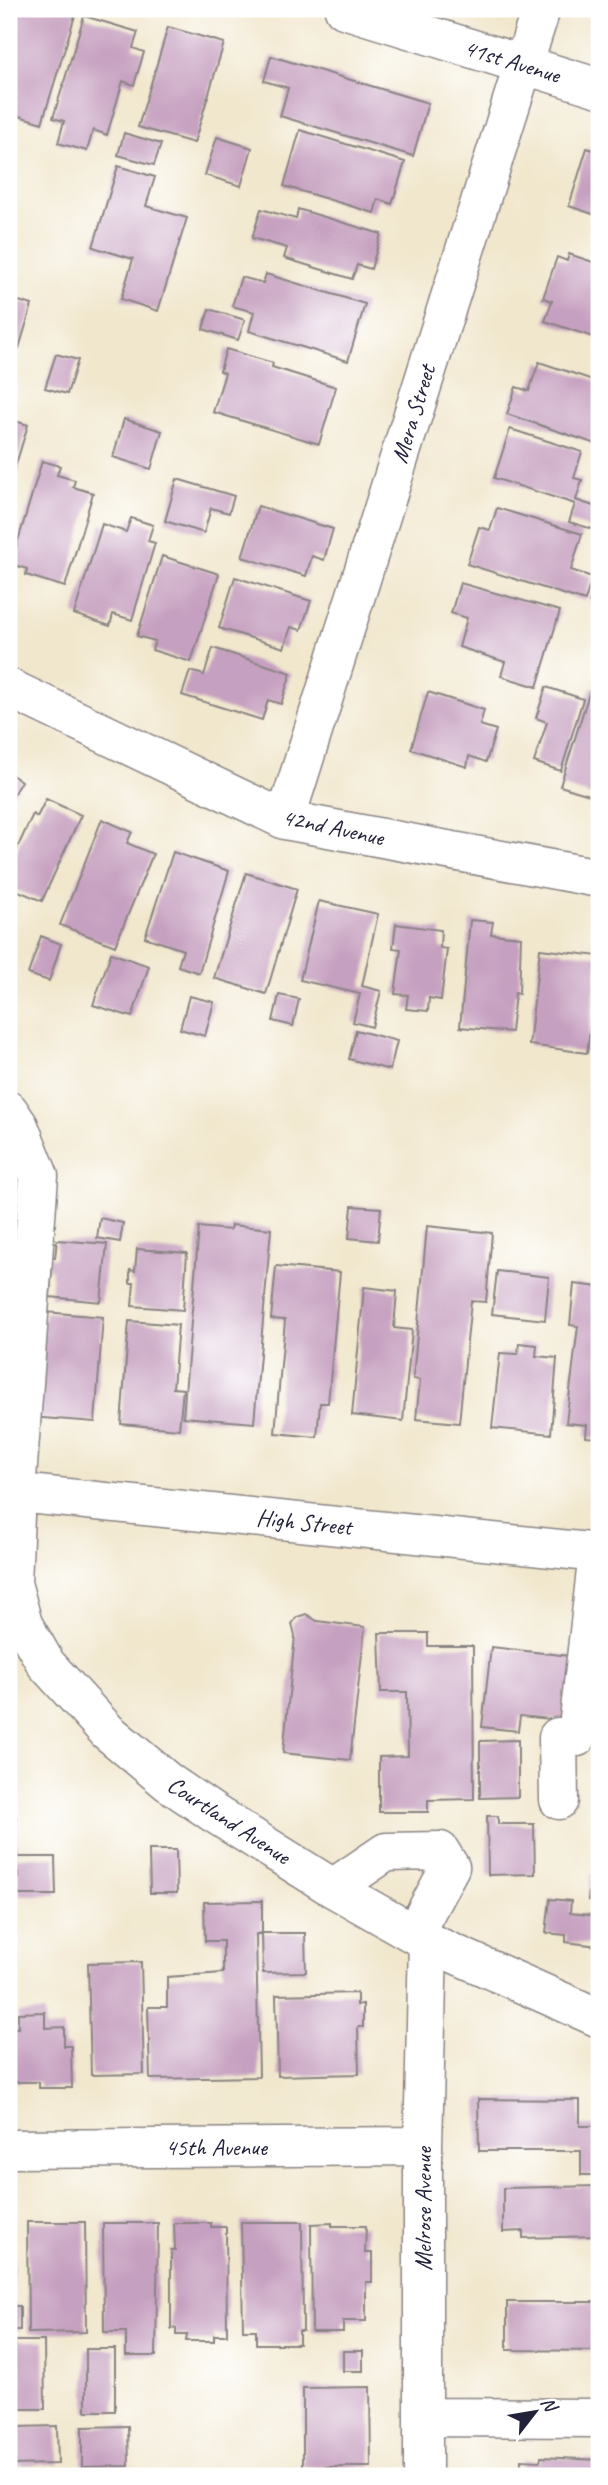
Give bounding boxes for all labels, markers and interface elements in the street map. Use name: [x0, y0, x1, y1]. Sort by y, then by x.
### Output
street label: 41st Avenue: [460, 32, 566, 90]
street label: Mera Street: [384, 359, 443, 467]
street label: 42nd Avenue: [280, 802, 389, 853]
street label: High Street: [255, 1502, 355, 1542]
street label: Courtland Avenue: [162, 1769, 298, 1872]
street label: 45th Avenue: [165, 2132, 269, 2162]
street label: Melrose Avenue: [408, 2145, 438, 2271]
north arrow: [500, 2376, 570, 2446]
text: N: [535, 2393, 564, 2418]

